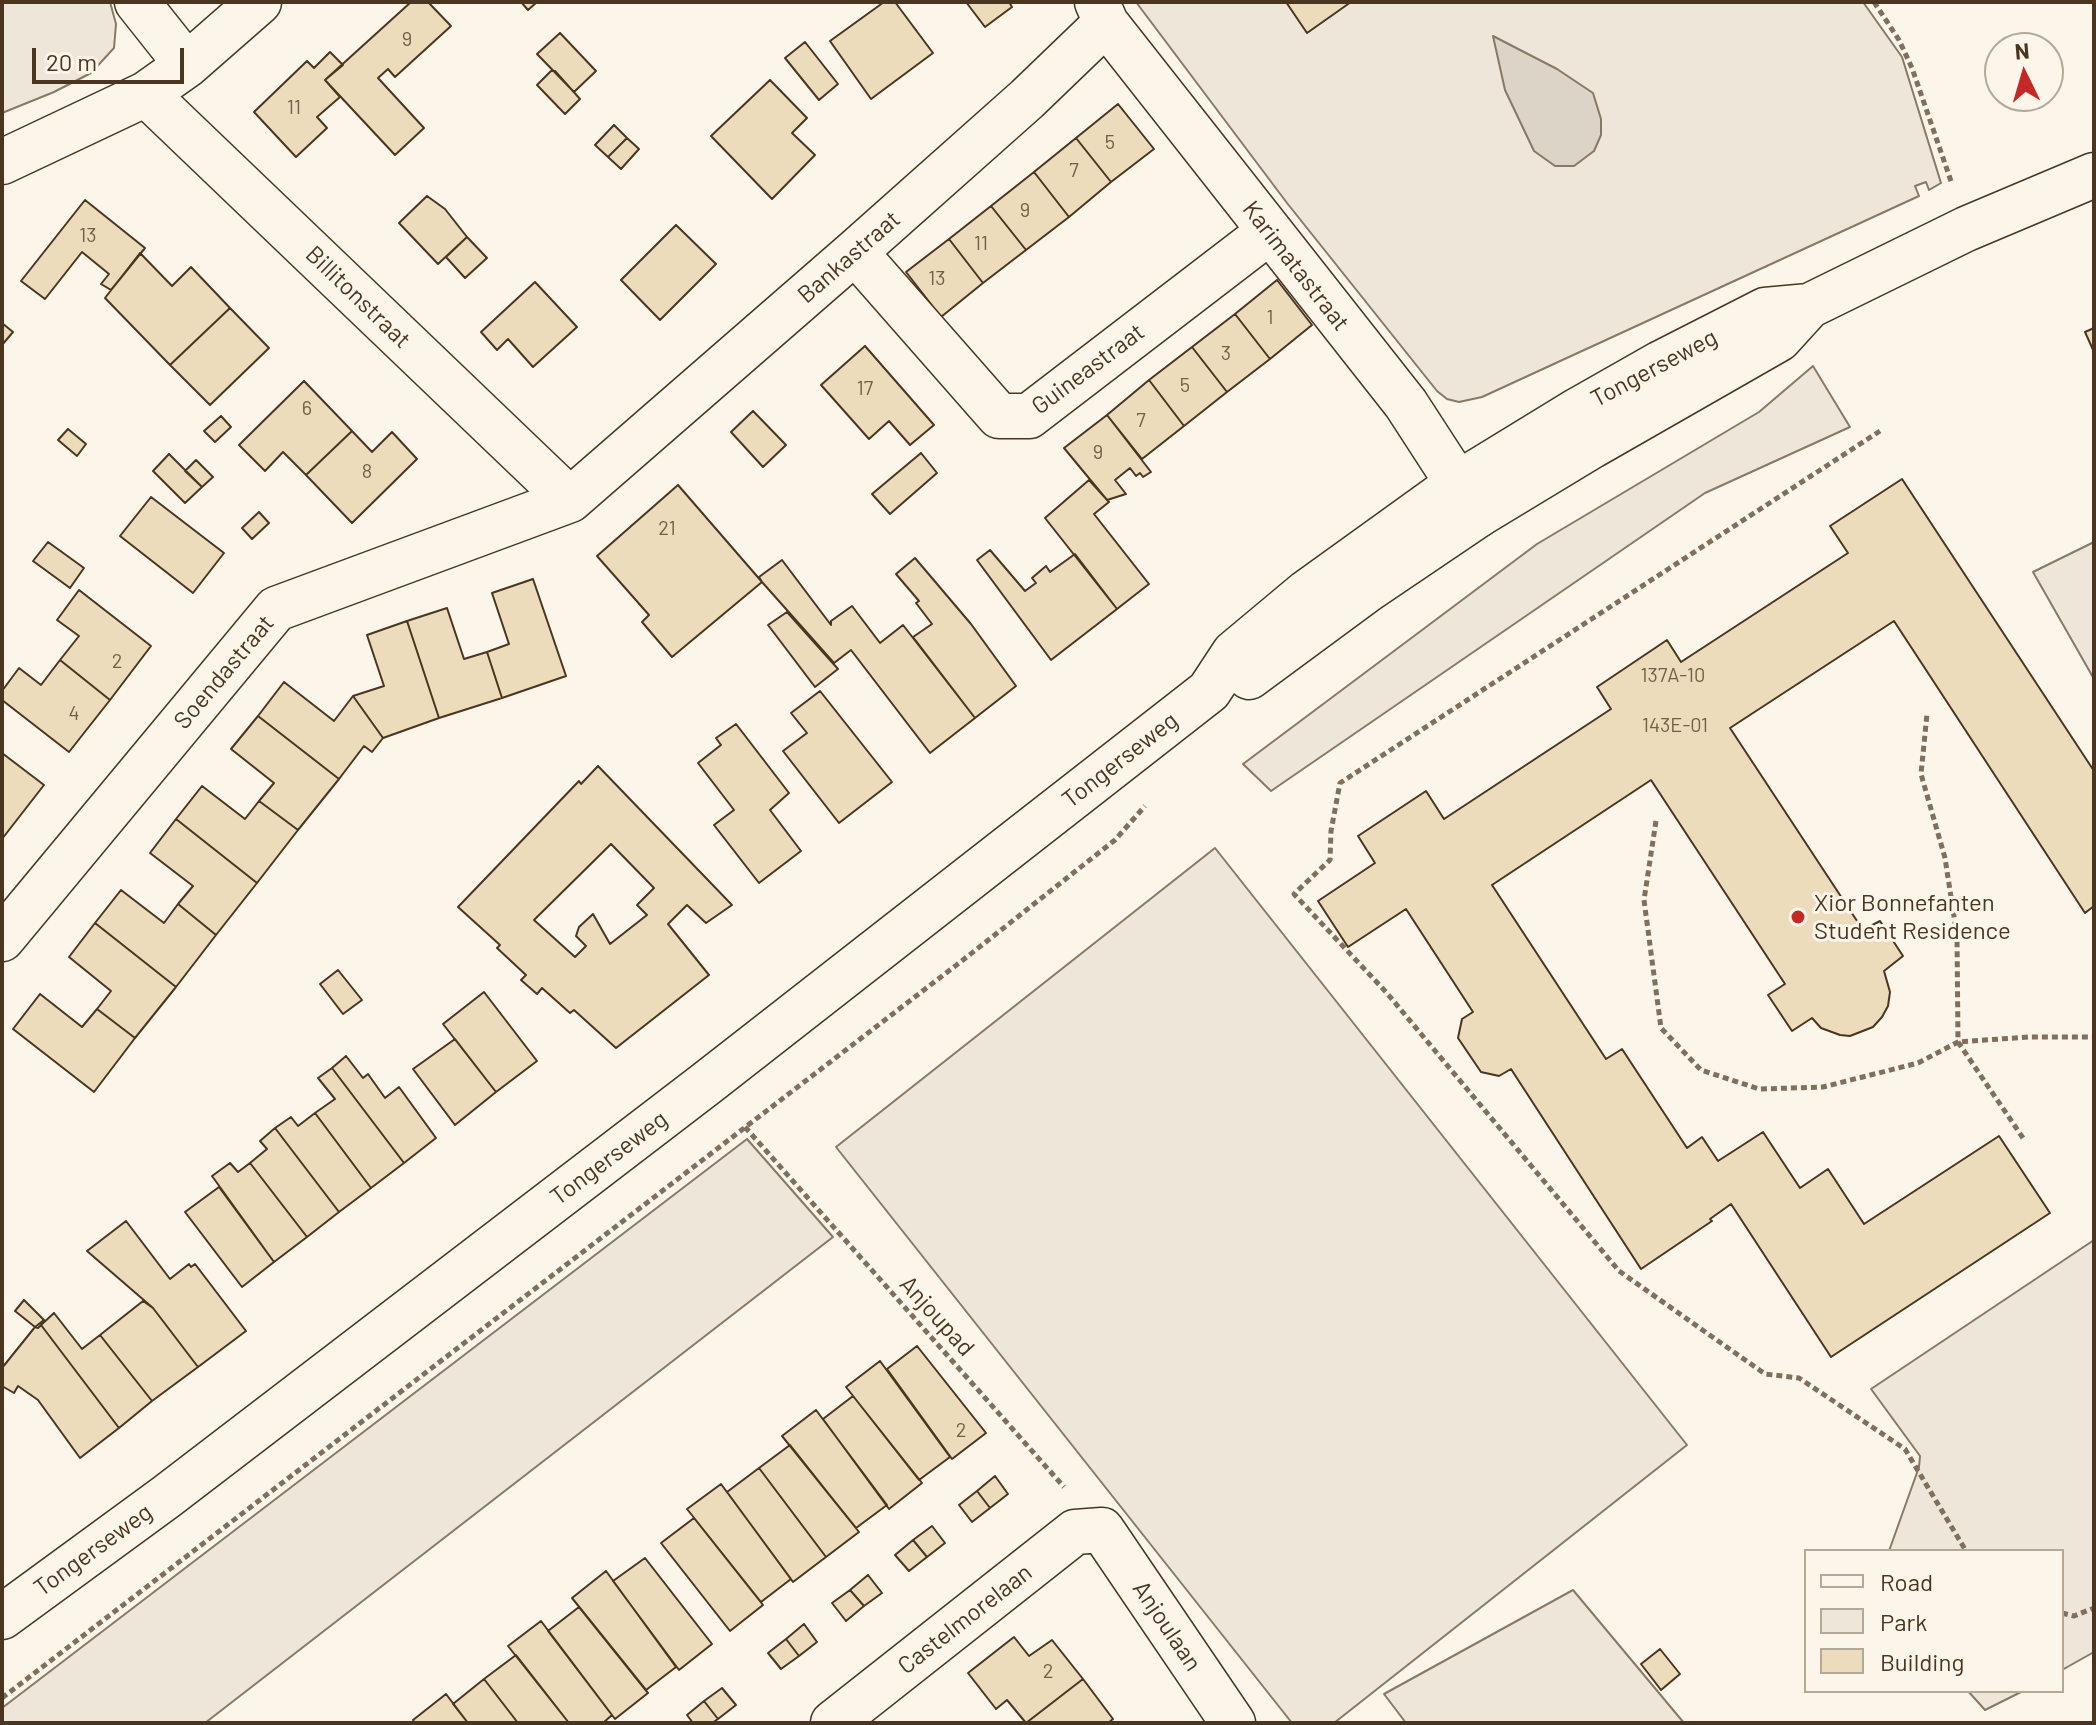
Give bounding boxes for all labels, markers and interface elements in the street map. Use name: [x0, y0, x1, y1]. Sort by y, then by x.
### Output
house number: 9: [402, 27, 412, 51]
scale bar: [36, 32, 188, 82]
north arrow: [1984, 32, 2064, 112]
text: N: [2014, 36, 2031, 64]
text: 20 m: [46, 47, 97, 76]
house number: 11: [287, 95, 301, 119]
house number: 5: [1105, 130, 1115, 154]
house number: 7: [1069, 158, 1079, 182]
street label: Karimatastraat: [1236, 195, 1356, 337]
house number: 9: [1020, 198, 1030, 222]
street label: Bankastraat: [792, 205, 906, 309]
house number: 13: [79, 223, 97, 247]
house number: 11: [974, 231, 988, 255]
street label: Billitonstraat: [300, 240, 416, 354]
house number: 13: [928, 266, 946, 290]
house number: 1: [1267, 305, 1273, 329]
street label: Guineastraat: [1026, 317, 1150, 421]
street label: Tongerseweg: [1586, 323, 1722, 413]
house number: 3: [1221, 341, 1231, 365]
house number: 5: [1180, 373, 1190, 397]
house number: 17: [857, 376, 873, 400]
house number: 6: [302, 396, 312, 420]
house number: 7: [1136, 408, 1146, 432]
house number: 9: [1093, 440, 1103, 464]
house number: 8: [362, 459, 372, 483]
house number: 21: [658, 516, 676, 540]
street label: Soendastraat: [168, 609, 280, 735]
house number: 2: [112, 649, 122, 673]
house number: 137A-10: [1641, 663, 1705, 687]
house number: 4: [68, 701, 80, 725]
street label: Tongerseweg: [1056, 706, 1184, 814]
house number: 143E-01: [1642, 713, 1708, 737]
place label: Xior Bonnefanten Student Residence: [1814, 889, 2011, 945]
marker: Xior Bonnefanten Student Residence: [1789, 908, 1807, 926]
street label: Tongerseweg: [545, 1105, 673, 1211]
street label: Anjoupad: [894, 1270, 980, 1362]
house number: 2: [956, 1418, 966, 1442]
street label: Tongerseweg: [28, 1498, 158, 1602]
legend: [1804, 1549, 2064, 1693]
street label: Castelmorelaan: [892, 1558, 1038, 1680]
text: Road: [1880, 1567, 1933, 1596]
street label: Anjoulaan: [1126, 1576, 1208, 1676]
text: Park: [1880, 1607, 1927, 1636]
text: Building: [1880, 1647, 1964, 1676]
house number: 2: [1043, 1659, 1053, 1683]

